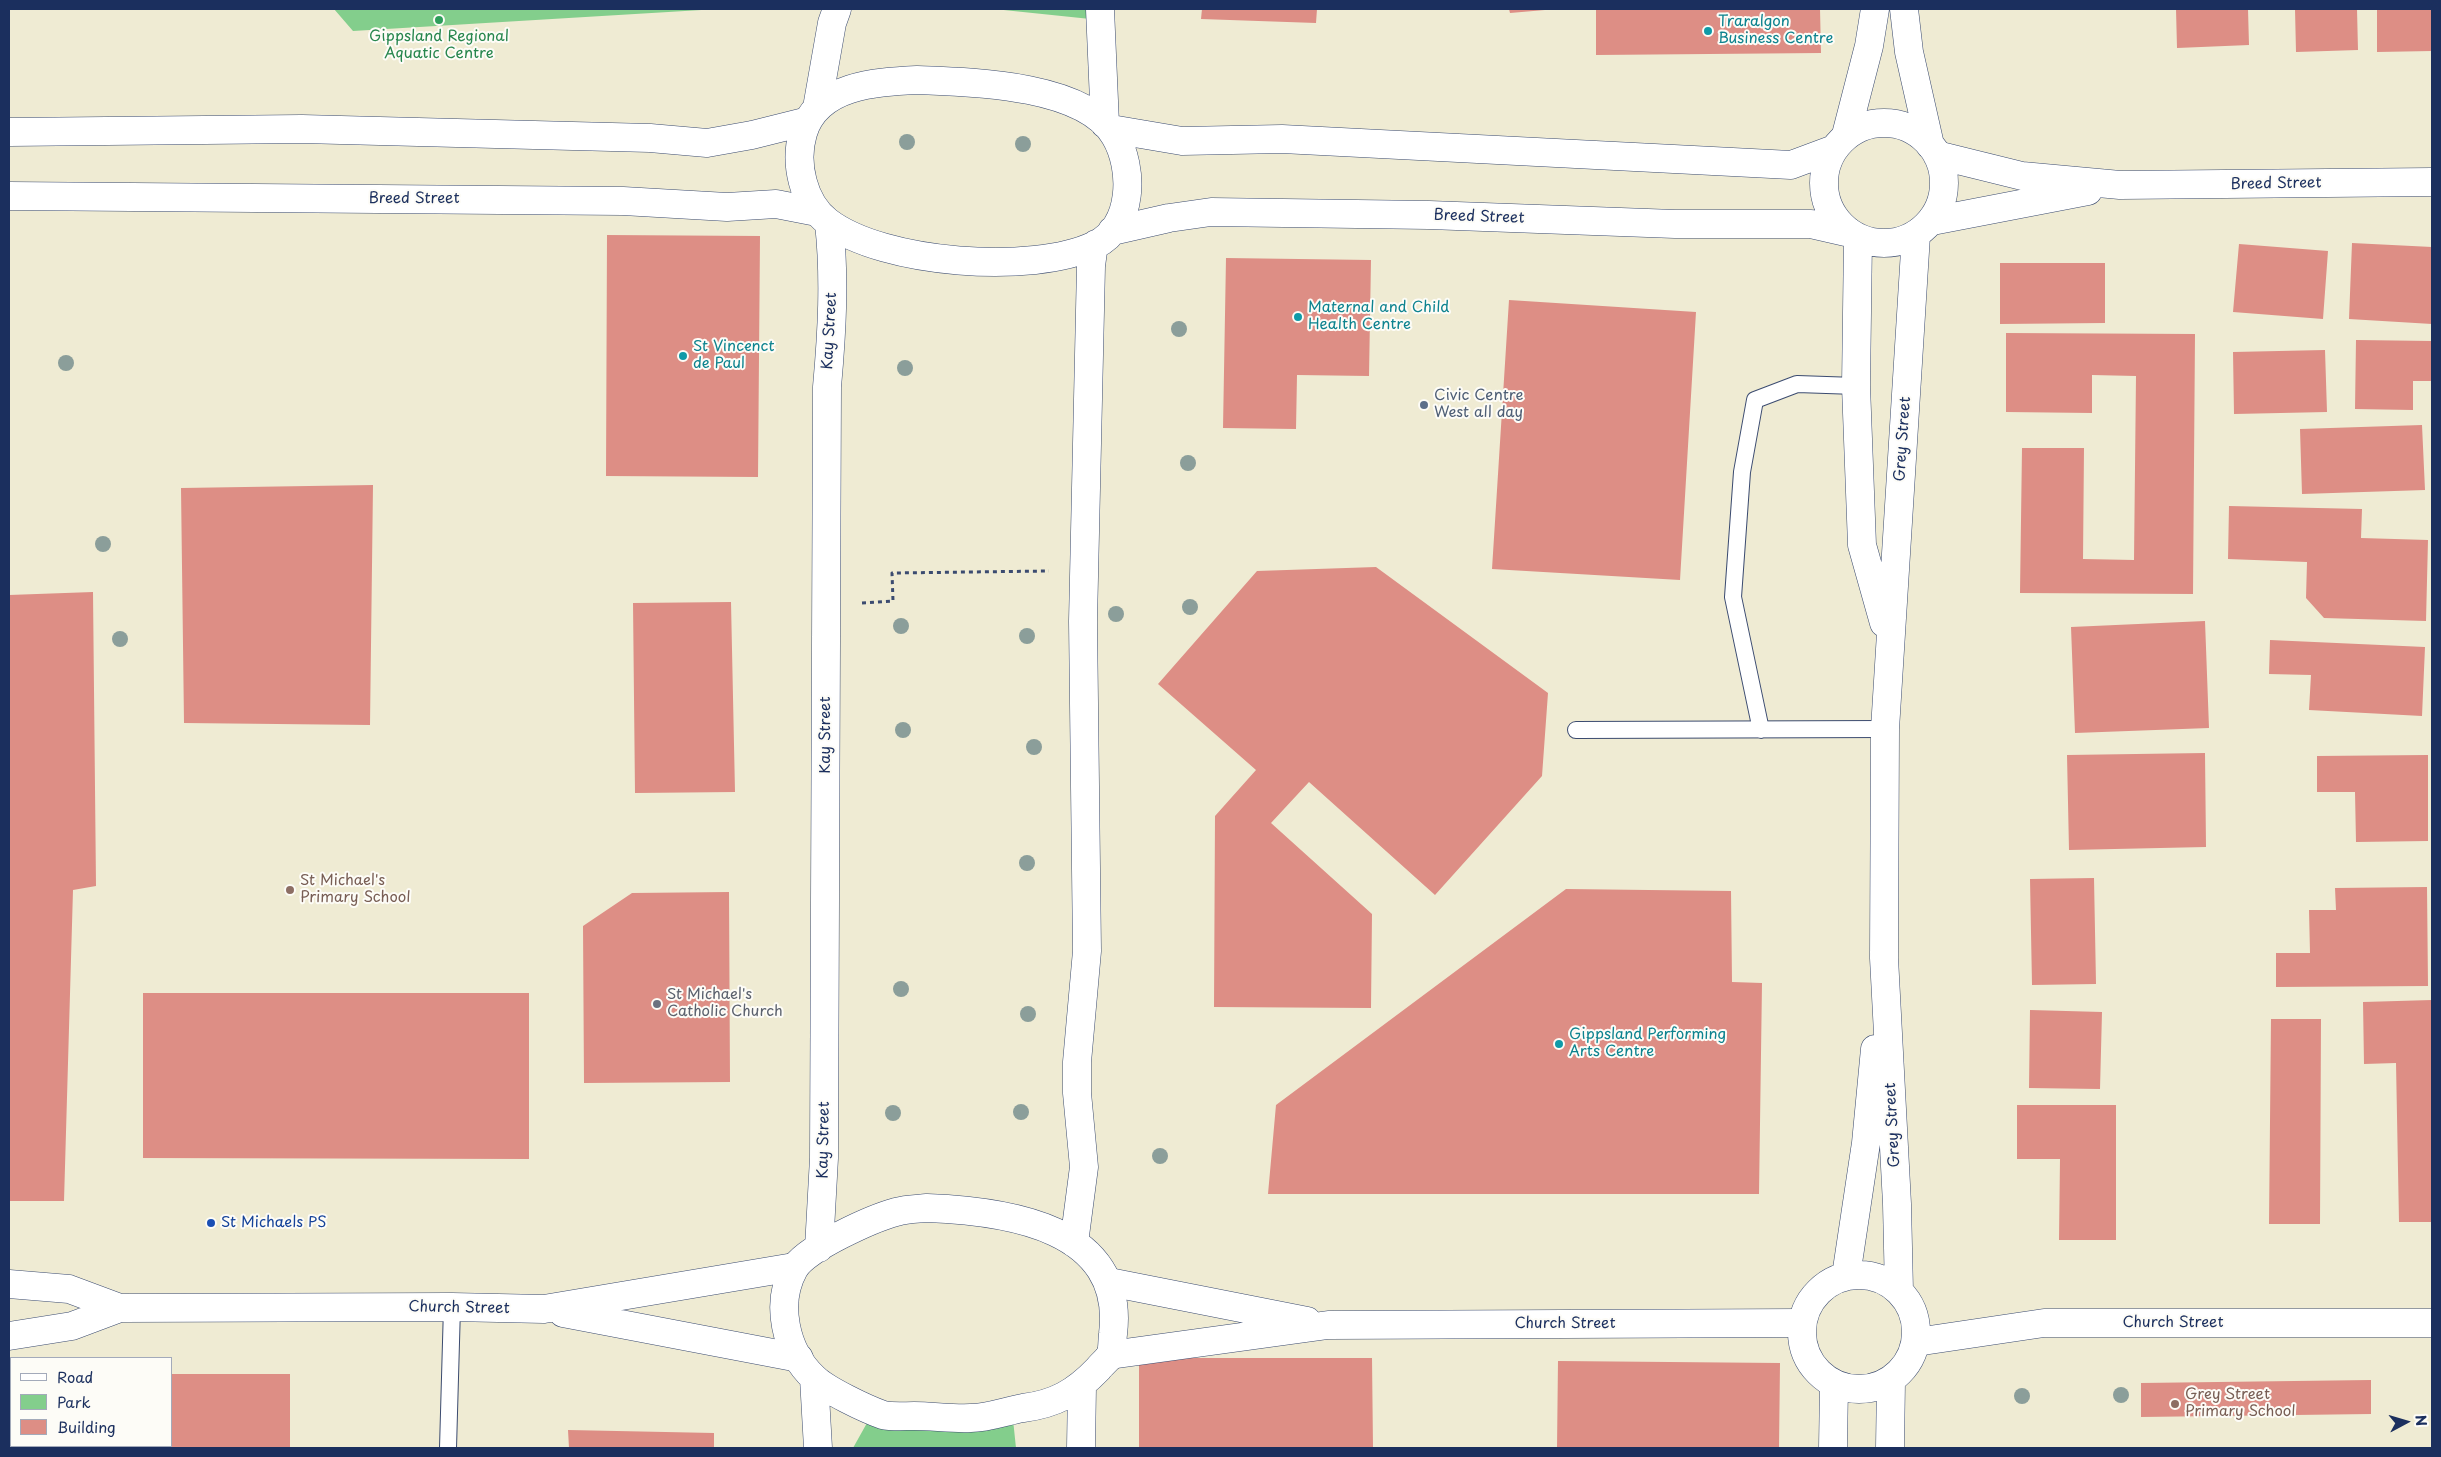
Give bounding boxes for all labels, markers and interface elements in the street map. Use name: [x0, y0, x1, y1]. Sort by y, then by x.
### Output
place label: Traralgon Business Centre: [1718, 13, 1834, 48]
marker: Gippsland Regional Aquatic Centre: [433, 14, 445, 26]
marker: Traralgon Business Centre: [1702, 25, 1714, 37]
place label: Gippsland Regional Aquatic Centre: [369, 28, 509, 63]
street label: Breed Street: [2230, 174, 2322, 194]
street label: Breed Street: [368, 190, 460, 208]
street label: Breed Street: [1433, 206, 1525, 228]
street label: Kay Street: [819, 292, 841, 370]
place label: Maternal and Child Health Centre: [1308, 299, 1449, 334]
marker: Maternal and Child Health Centre: [1292, 311, 1304, 323]
place label: St Vincenct de Paul: [693, 338, 774, 373]
marker: St Vincenct de Paul: [677, 350, 689, 362]
place label: Civic Centre West all day: [1434, 387, 1524, 422]
street label: Grey Street: [1891, 396, 1915, 482]
marker: Civic Centre West all day: [1418, 399, 1430, 411]
street label: Kay Street: [817, 696, 835, 774]
place label: St Michael's Primary School: [300, 872, 411, 907]
marker: St Michael's Primary School: [284, 884, 296, 896]
place label: St Michael's Catholic Church: [667, 986, 783, 1021]
marker: St Michael's Catholic Church: [651, 998, 663, 1010]
place label: Gippsland Performing Arts Centre: [1569, 1026, 1726, 1061]
marker: Gippsland Performing Arts Centre: [1553, 1038, 1565, 1050]
street label: Grey Street: [1882, 1082, 1904, 1168]
street label: Kay Street: [814, 1101, 834, 1179]
place label: St Michaels PS: [221, 1214, 327, 1232]
marker: St Michaels PS: [205, 1217, 217, 1229]
street label: Church Street: [408, 1298, 510, 1318]
street label: Church Street: [2122, 1314, 2224, 1332]
street label: Church Street: [1514, 1315, 1616, 1333]
legend: [10, 1357, 172, 1447]
text: Road: [57, 1365, 93, 1388]
place label: Grey Street Primary School: [2185, 1386, 2296, 1421]
text: Park: [57, 1390, 91, 1413]
north arrow: [2381, 1397, 2431, 1447]
marker: Grey Street Primary School: [2169, 1398, 2181, 1410]
text: N: [2410, 1414, 2432, 1427]
text: Building: [57, 1415, 116, 1438]

